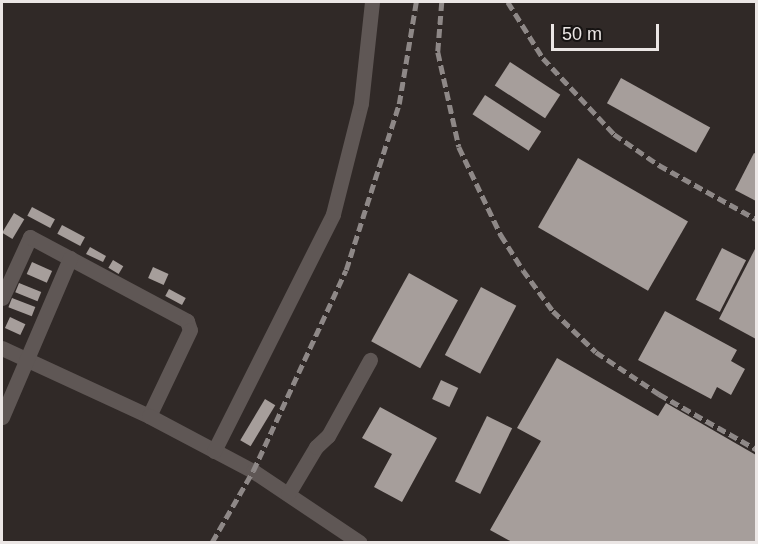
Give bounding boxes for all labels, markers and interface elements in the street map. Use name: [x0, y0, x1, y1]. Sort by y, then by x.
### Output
scale bar: [554, 12, 662, 50]
text: 50 m: [562, 24, 602, 44]

